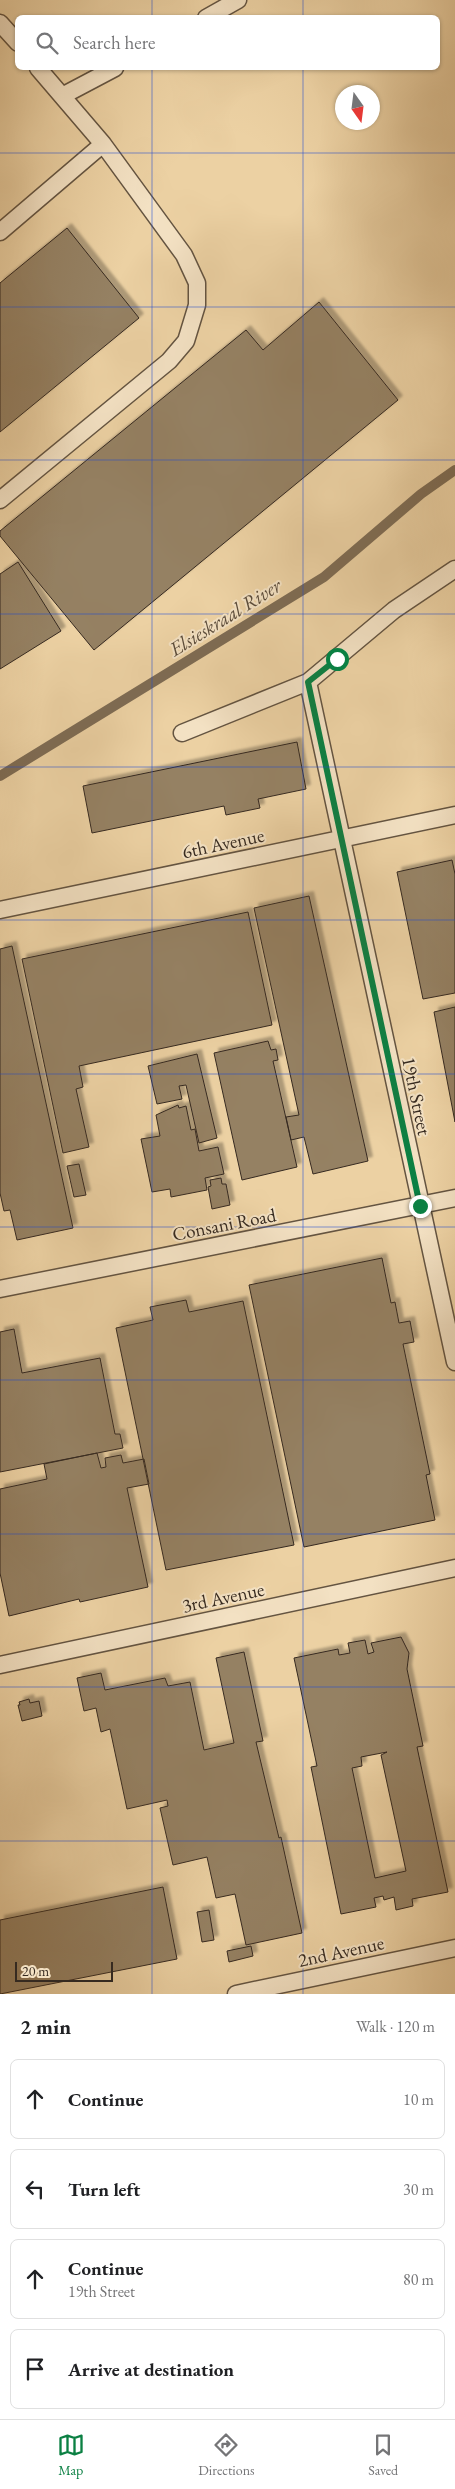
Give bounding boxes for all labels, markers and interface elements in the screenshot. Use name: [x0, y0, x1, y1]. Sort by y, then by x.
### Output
search box: [15, 15, 440, 70]
icon: search: [33, 29, 61, 57]
text: Search here: [73, 30, 155, 55]
north arrow: [335, 85, 380, 130]
water label: Elsieskraal River: [163, 571, 287, 662]
route start: [326, 648, 349, 671]
street label: 6th Avenue: [180, 823, 266, 864]
street label: 19th Street: [396, 1055, 437, 1138]
route end: [409, 1195, 432, 1218]
street label: Consani Road: [170, 1202, 278, 1247]
street label: 3rd Avenue: [180, 1577, 267, 1618]
street label: 2nd Avenue: [296, 1930, 386, 1973]
scale bar: [15, 1959, 112, 1982]
text: 20 m: [22, 1962, 49, 1980]
text: 2 min: [20, 2013, 71, 2040]
text: Walk · 120 m: [356, 2016, 435, 2037]
icon: ahead: [21, 2085, 49, 2113]
text: Continue: [68, 2087, 143, 2112]
text: 10 m: [403, 2089, 434, 2110]
icon: left: [21, 2175, 49, 2203]
text: Turn left: [68, 2177, 140, 2202]
text: 30 m: [403, 2179, 434, 2200]
text: Continue: [68, 2256, 143, 2281]
icon: ahead: [21, 2265, 49, 2293]
text: 80 m: [403, 2269, 434, 2290]
text: 19th Street: [68, 2281, 135, 2302]
icon: arrive: [21, 2355, 49, 2383]
text: Arrive at destination: [68, 2357, 234, 2382]
tab: Map: [57, 2431, 85, 2479]
tab: Directions: [198, 2431, 255, 2479]
tab: Saved: [368, 2431, 398, 2479]

